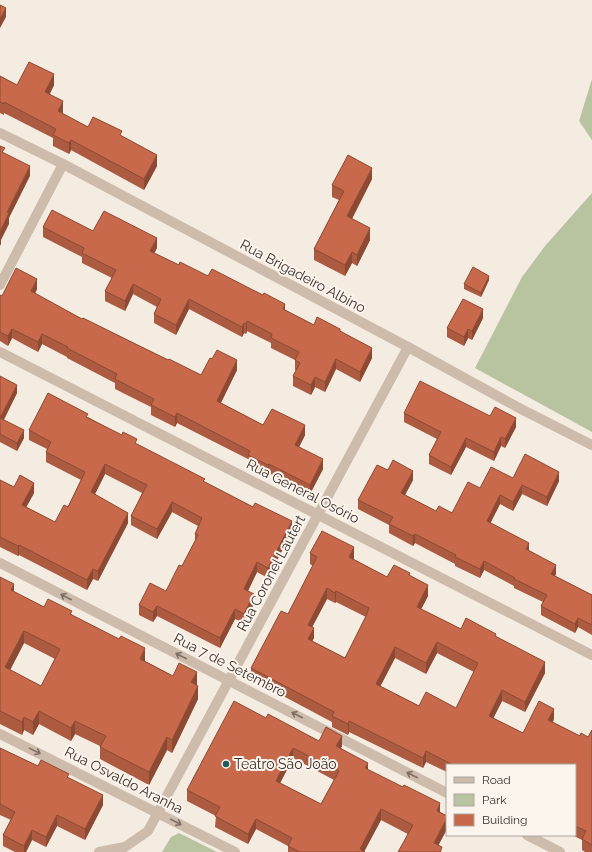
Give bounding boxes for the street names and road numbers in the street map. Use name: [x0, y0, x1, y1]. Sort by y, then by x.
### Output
street label: Rua Brigadeiro Albino: [238, 236, 368, 316]
street label: Rua General Osório: [244, 456, 362, 526]
street label: Rua Coronel Lautert: [234, 512, 309, 634]
street label: Rua 7 de Setembro: [171, 630, 289, 700]
street label: Rua Osvaldo Aranha: [62, 743, 186, 817]

